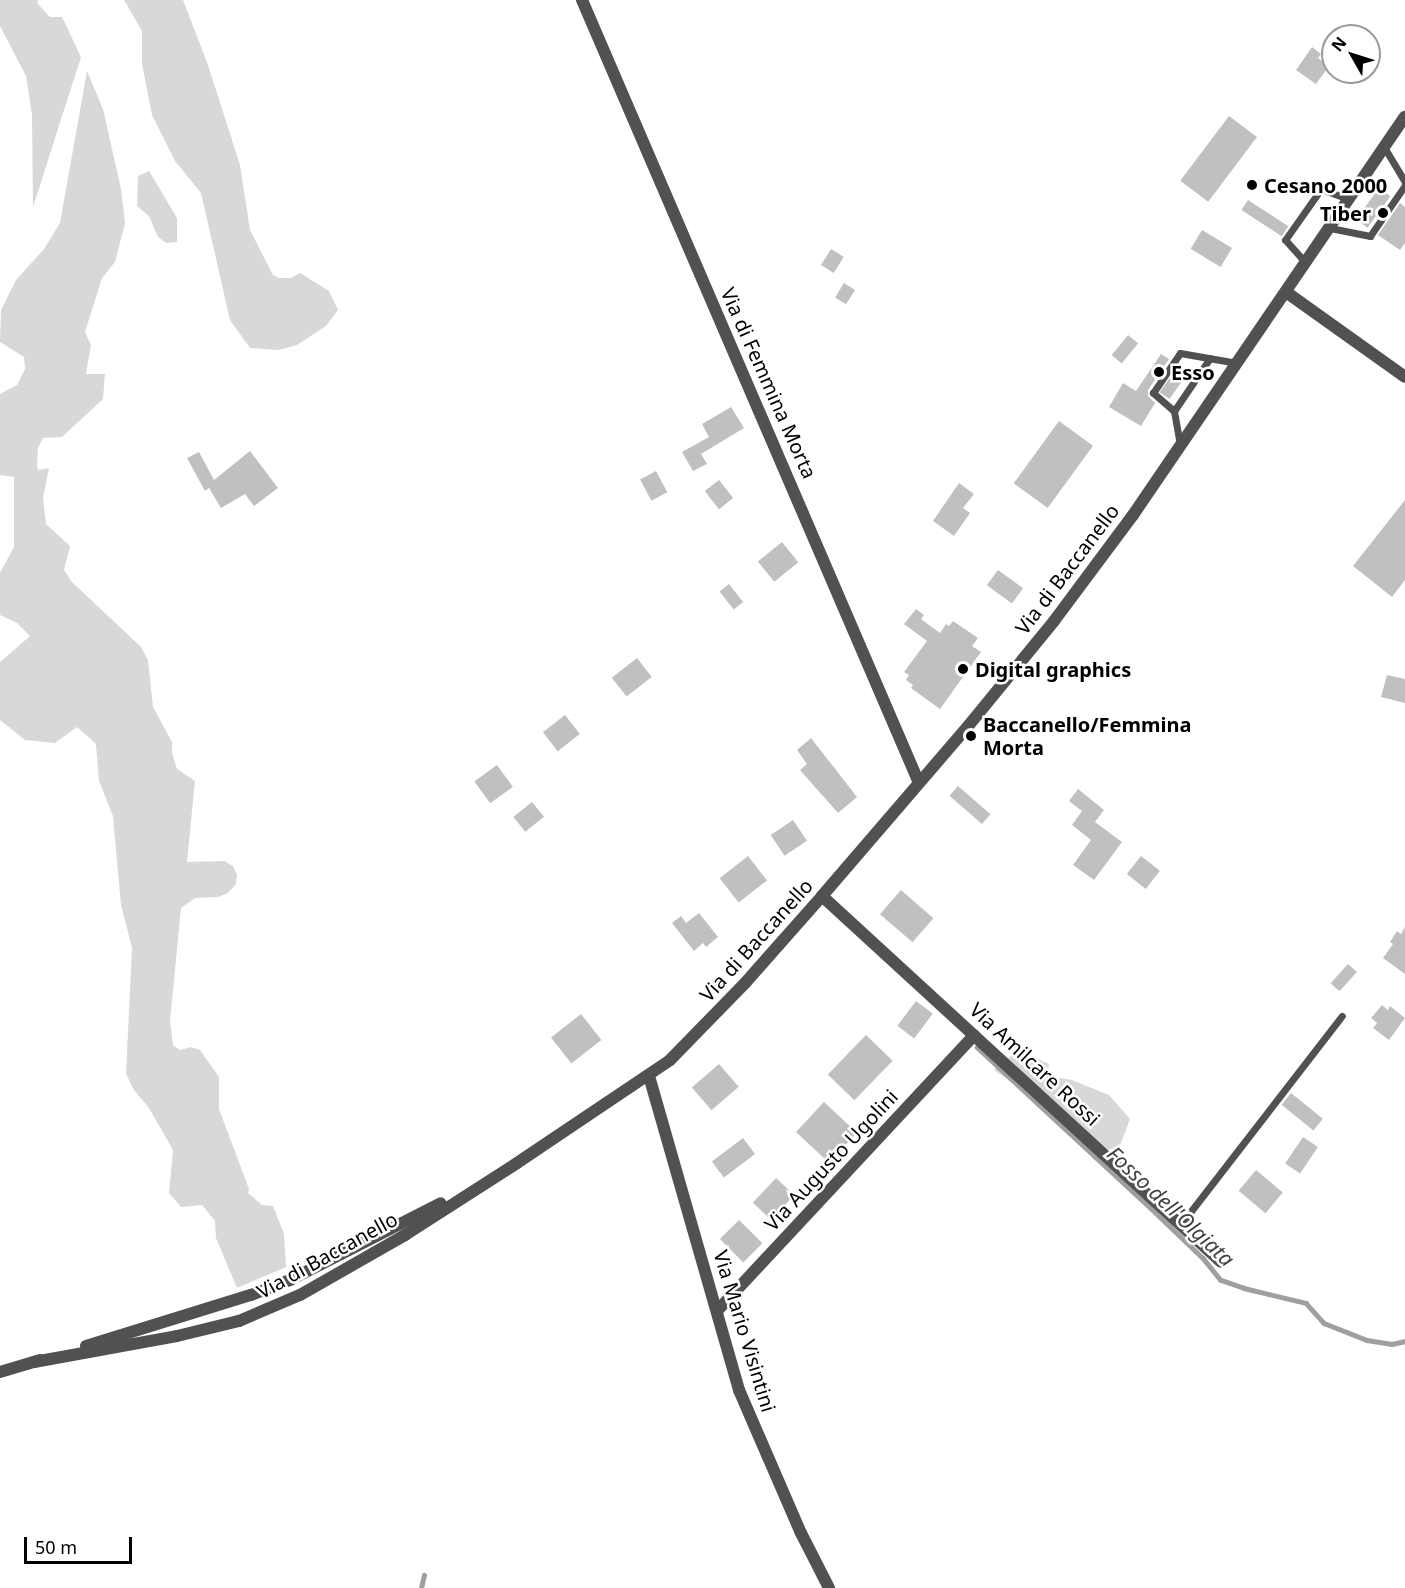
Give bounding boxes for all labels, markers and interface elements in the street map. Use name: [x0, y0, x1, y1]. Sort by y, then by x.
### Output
north arrow: [1321, 24, 1381, 84]
text: N: [1326, 32, 1351, 56]
place label: Cesano 2000: [1264, 173, 1387, 197]
marker: Cesano 2000: [1245, 178, 1259, 192]
place label: Tiber: [1320, 201, 1371, 225]
marker: Tiber: [1376, 206, 1390, 220]
street label: Via di Femmina Morta: [716, 284, 822, 482]
place label: Esso: [1171, 360, 1215, 384]
marker: Esso: [1152, 365, 1166, 379]
street label: Via di Baccanello: [1010, 499, 1124, 639]
place label: Digital graphics: [975, 657, 1131, 681]
marker: Digital graphics: [956, 662, 970, 676]
place label: Baccanello/Femmina Morta: [983, 712, 1191, 759]
marker: Baccanello/Femmina Morta: [964, 729, 978, 743]
street label: Via di Baccanello: [695, 874, 817, 1006]
street label: Via Amilcare Rossi: [965, 997, 1105, 1131]
street label: Via Augusto Ugolini: [759, 1084, 903, 1236]
water label: Fosso dell'Olgiata: [1102, 1141, 1240, 1271]
street label: Via di Baccanello: [253, 1206, 401, 1304]
street label: Via Mario Visintini: [709, 1247, 781, 1415]
scale bar: [27, 1525, 135, 1563]
text: 50 m: [35, 1535, 77, 1559]

